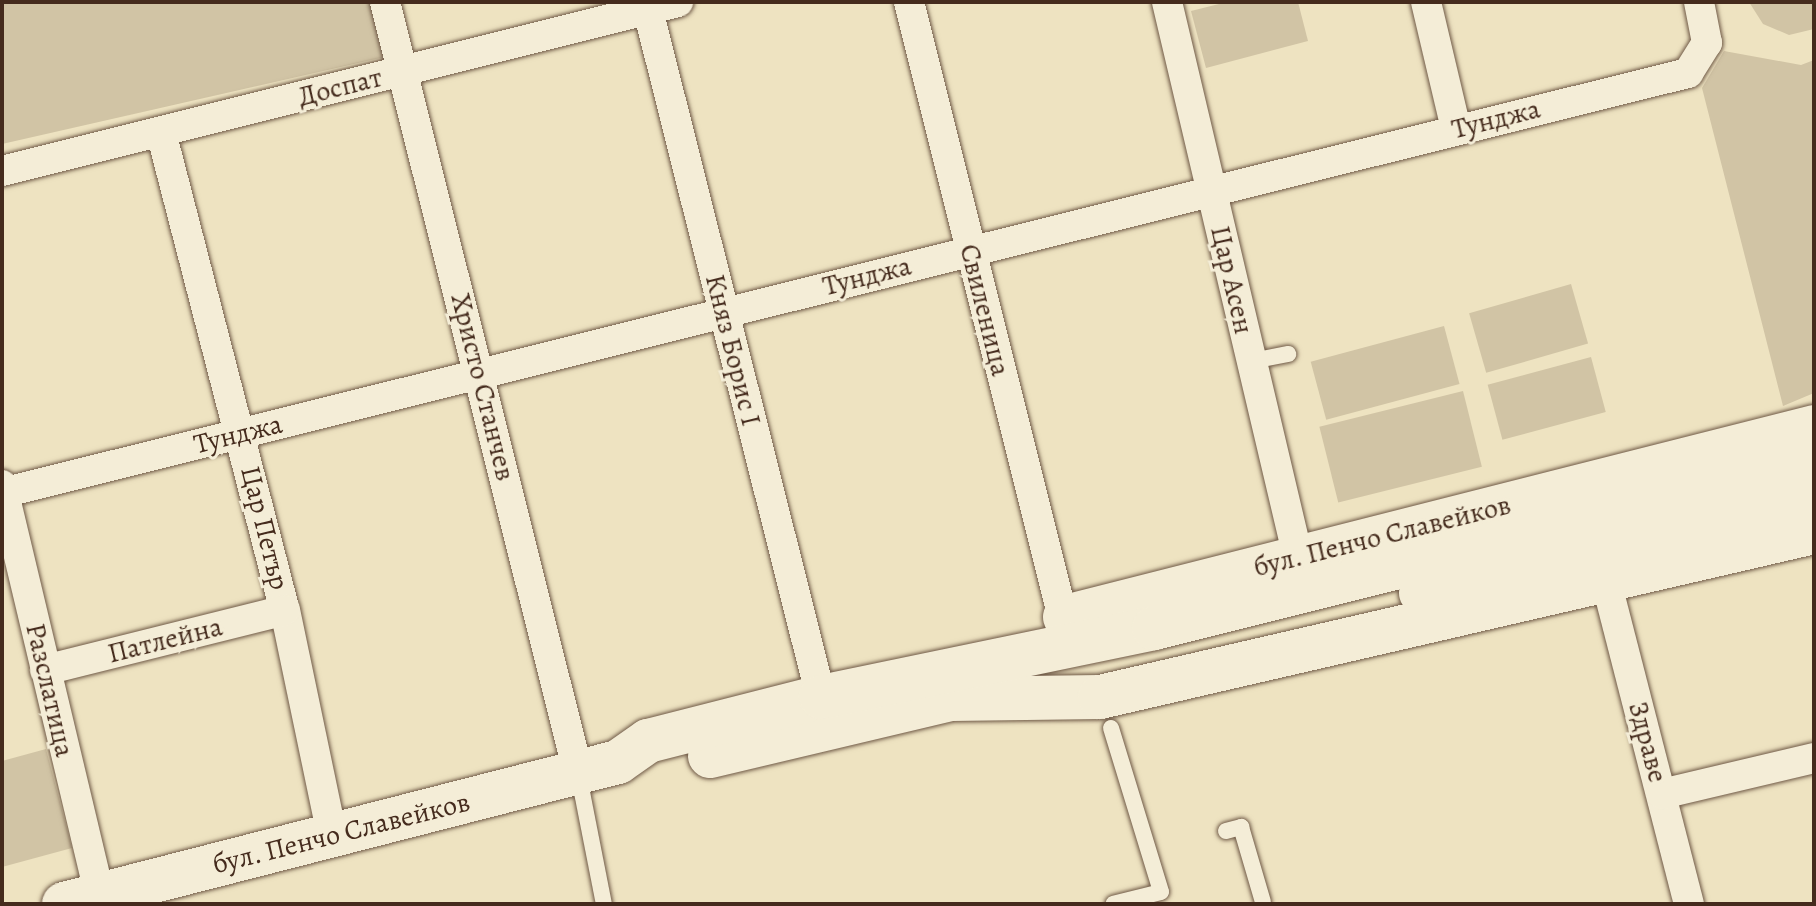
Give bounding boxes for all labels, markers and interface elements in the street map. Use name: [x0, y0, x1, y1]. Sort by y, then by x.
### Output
street label: Доспат: [294, 60, 386, 114]
street label: Тунджа: [1448, 92, 1544, 146]
street label: Цар Асен: [1203, 223, 1261, 337]
street label: Свиленица: [952, 241, 1018, 379]
street label: Тунджа: [819, 249, 915, 303]
street label: Княз Борис I: [698, 271, 768, 429]
street label: Христо Станчев: [443, 290, 523, 484]
street label: Тунджа: [190, 407, 286, 461]
street label: Цар Петър: [233, 463, 297, 593]
street label: бул. Пенчо Славейков: [1250, 488, 1514, 584]
street label: Патлейна: [104, 610, 226, 670]
street label: Разслатица: [18, 620, 82, 760]
street label: Здраве: [1621, 698, 1675, 786]
street label: бул. Пенчо Славейков: [209, 785, 473, 881]

